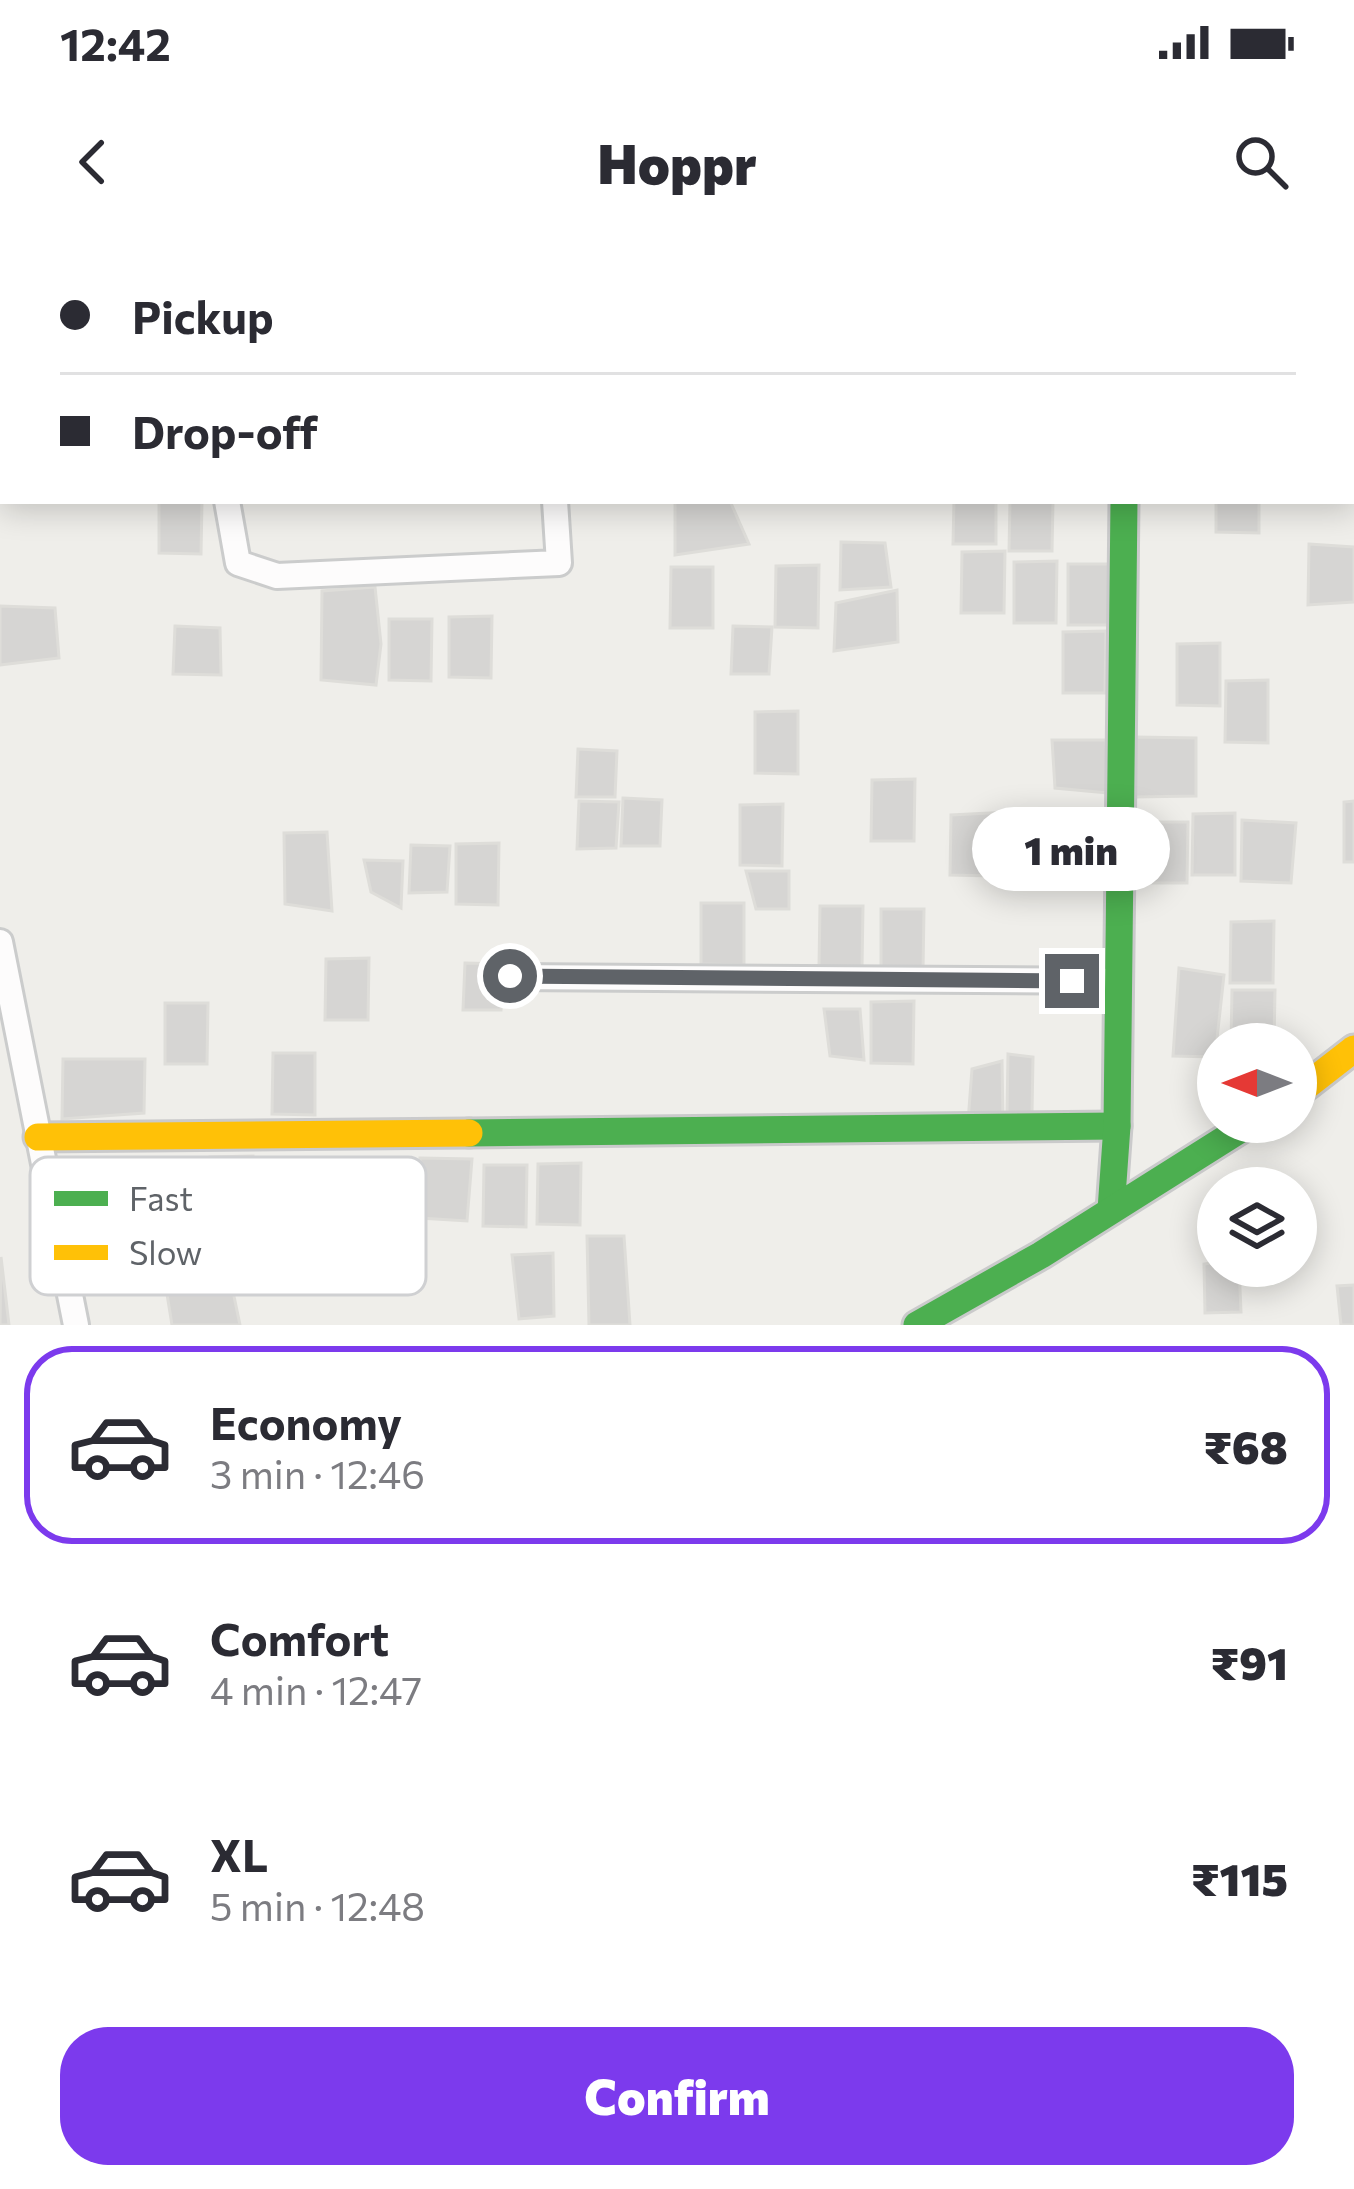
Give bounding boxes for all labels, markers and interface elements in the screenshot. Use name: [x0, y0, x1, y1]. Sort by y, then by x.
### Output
text: 12:42: [60, 15, 171, 70]
icon: back: [60, 129, 126, 195]
text: Hoppr: [597, 129, 757, 195]
icon: search: [1228, 129, 1294, 195]
text: Pickup: [132, 288, 274, 343]
text: Drop-off: [132, 403, 318, 458]
callout: 1 min: [973, 807, 1171, 891]
text: 1 min: [1024, 825, 1118, 873]
route start: [483, 949, 537, 1003]
route end: [1045, 954, 1099, 1008]
north arrow: [1197, 1023, 1317, 1143]
map controls: [1197, 1023, 1317, 1287]
legend: [30, 1157, 426, 1295]
button: layers: [1197, 1167, 1317, 1287]
text: Fast: [129, 1177, 193, 1218]
text: Slow: [129, 1231, 202, 1272]
icon: car: [66, 1391, 174, 1499]
text: Economy: [210, 1394, 402, 1449]
text: ₹68: [1203, 1418, 1288, 1473]
text: 3 min · 12:46: [210, 1449, 425, 1497]
icon: car: [66, 1607, 174, 1715]
text: Comfort: [210, 1610, 389, 1665]
text: ₹91: [1211, 1634, 1288, 1689]
text: 4 min · 12:47: [210, 1665, 422, 1713]
icon: car: [66, 1823, 174, 1931]
text: XL: [210, 1826, 268, 1881]
text: ₹115: [1191, 1850, 1288, 1905]
text: 5 min · 12:48: [210, 1881, 425, 1929]
button: Confirm: [60, 2027, 1294, 2165]

